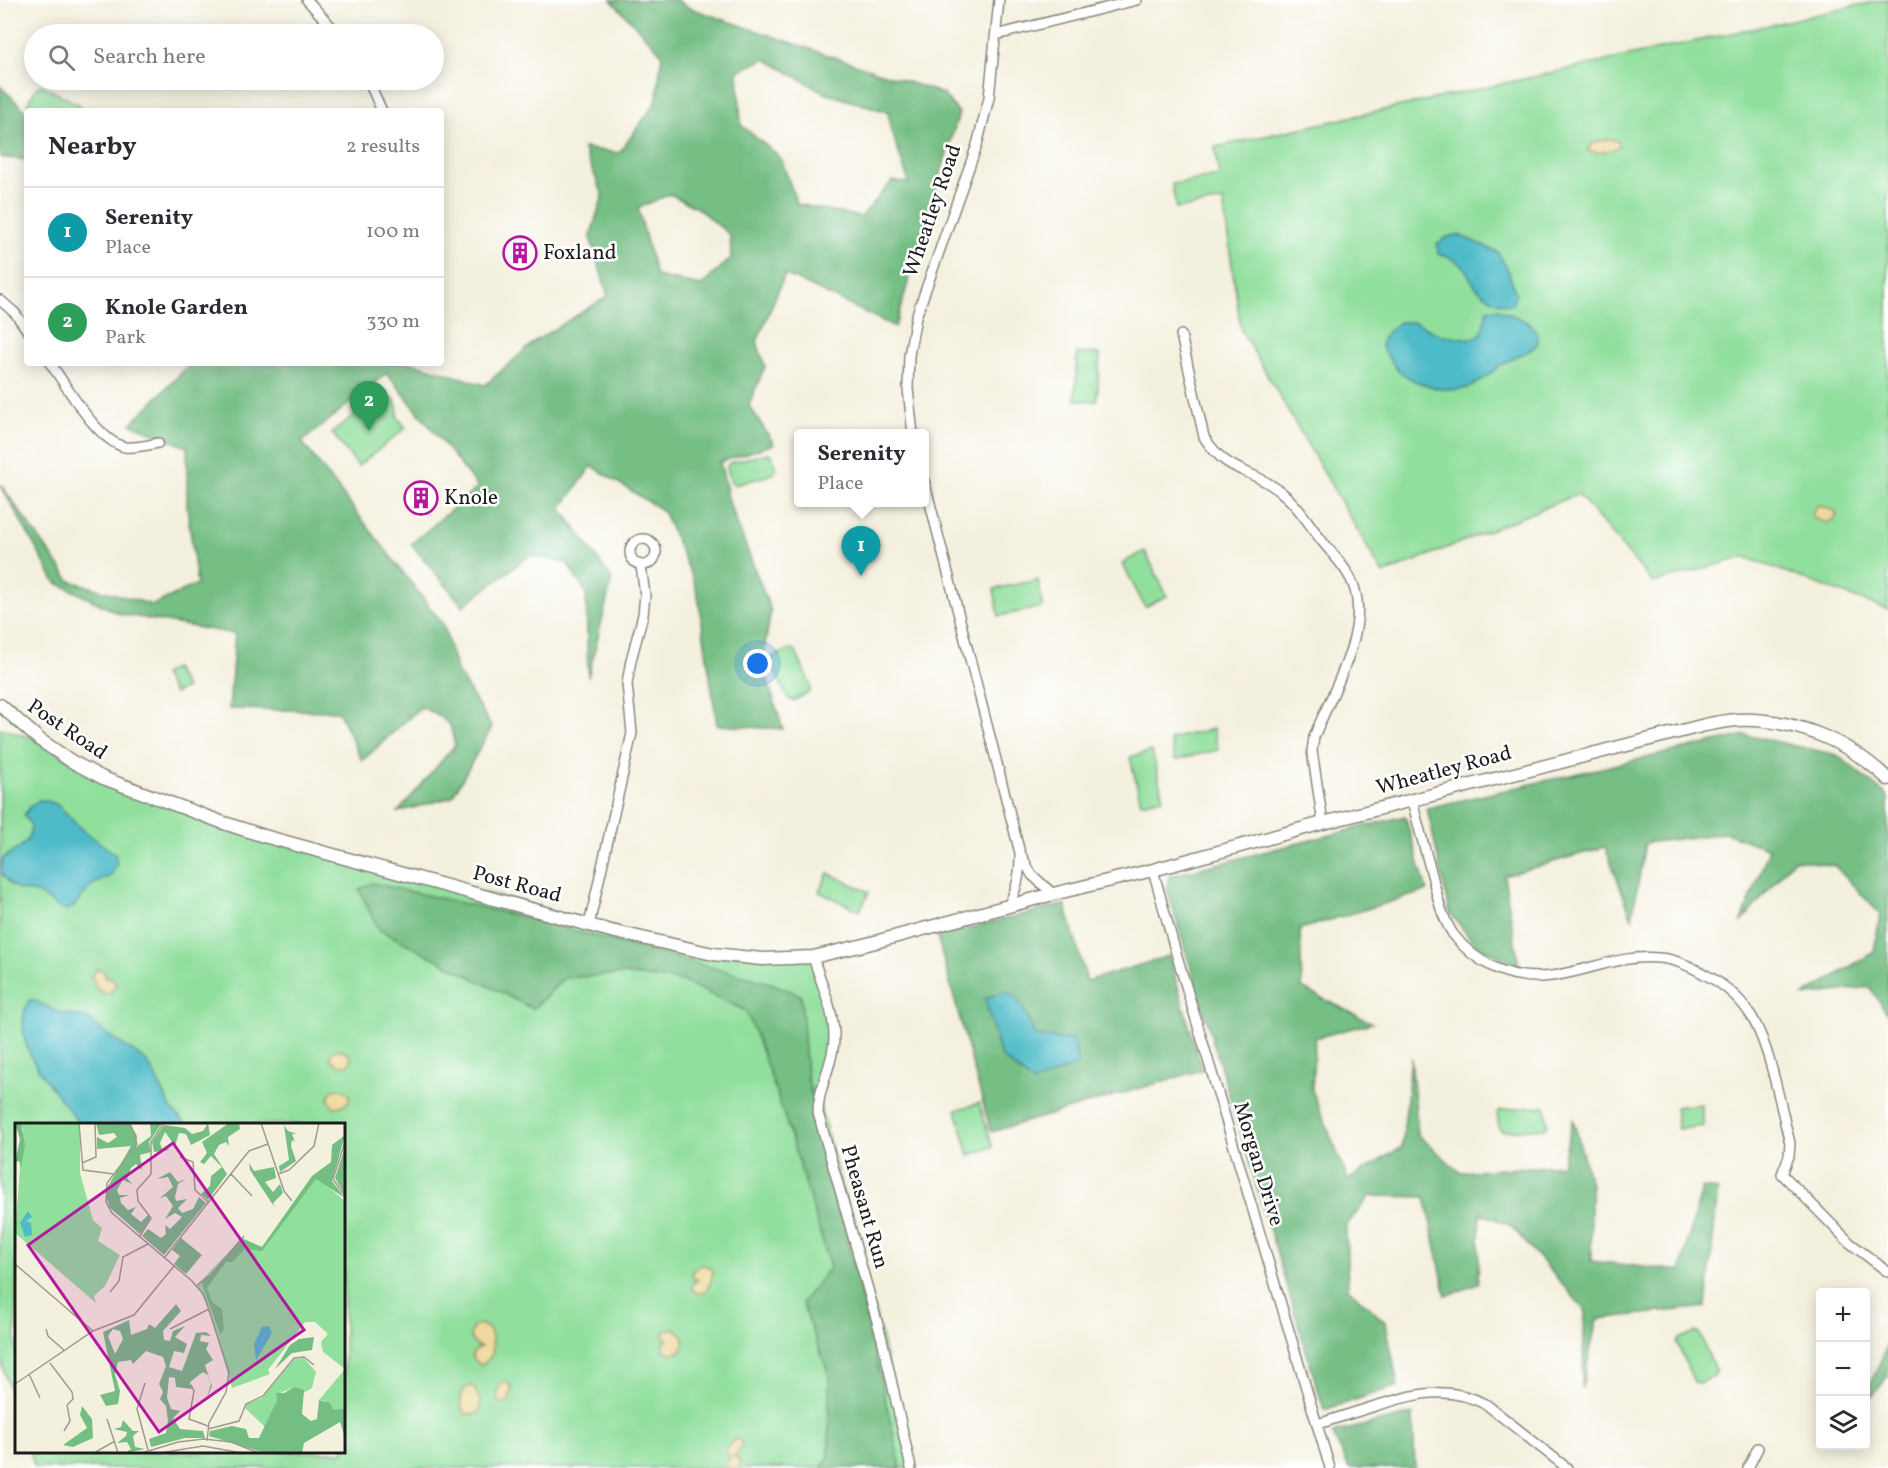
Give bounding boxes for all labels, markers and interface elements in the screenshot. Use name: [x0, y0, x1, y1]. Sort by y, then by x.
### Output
search box: [24, 24, 444, 90]
icon: search: [45, 41, 78, 74]
text: Search here: [93, 42, 206, 73]
text: Nearby: [48, 129, 137, 165]
text: 2 results: [346, 133, 420, 161]
street label: Wheatley Road: [897, 140, 969, 282]
text: Serenity: [105, 203, 193, 234]
text: 1: [63, 218, 72, 246]
text: 100 m: [366, 218, 420, 246]
text: Place: [105, 234, 151, 262]
building icon: Foxland: [502, 235, 538, 271]
place label: Foxland: [543, 239, 617, 268]
text: Knole Garden: [105, 293, 248, 324]
text: 2: [62, 308, 73, 336]
text: 330 m: [366, 308, 420, 336]
text: Park: [105, 324, 146, 352]
pin: 2: [350, 382, 388, 431]
popup: [794, 429, 929, 507]
text: Serenity: [817, 439, 906, 470]
text: Place: [817, 470, 863, 498]
building icon: Knole: [403, 480, 439, 516]
place label: Knole: [444, 484, 498, 513]
pin: 1: [842, 526, 880, 576]
your location: [743, 649, 772, 678]
street label: Post Road: [21, 693, 113, 767]
street label: Wheatley Road: [1373, 739, 1515, 803]
street label: Post Road: [469, 859, 565, 911]
street label: Morgan Drive: [1225, 1098, 1291, 1230]
inset map: [15, 1123, 345, 1453]
street label: Pheasant Run: [832, 1142, 896, 1272]
map controls: [1816, 1288, 1870, 1450]
button: +: [1816, 1288, 1870, 1342]
button: −: [1816, 1342, 1870, 1396]
button: layers: [1816, 1396, 1870, 1450]

